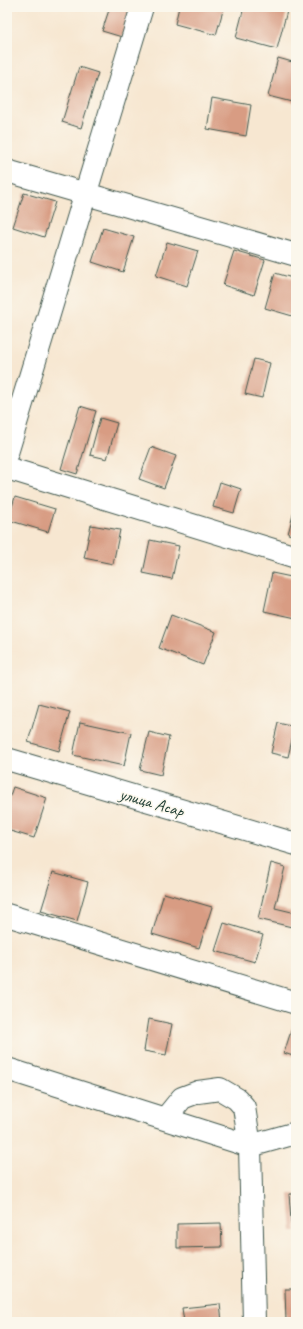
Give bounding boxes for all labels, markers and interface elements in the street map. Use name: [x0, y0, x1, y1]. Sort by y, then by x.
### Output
street label: улица Асар: [117, 783, 188, 822]

